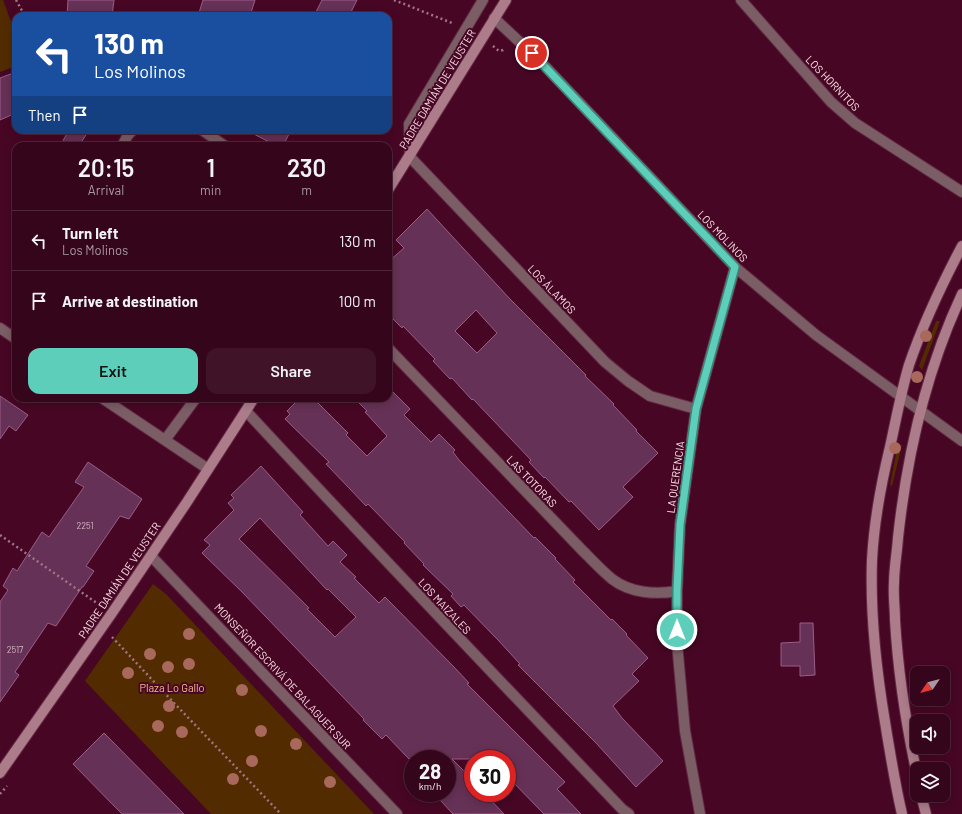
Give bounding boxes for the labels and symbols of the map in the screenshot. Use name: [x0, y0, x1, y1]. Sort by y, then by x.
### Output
street label: PADRE DAMIÁN DE VEUSTER: [396, 27, 478, 151]
pin: [515, 36, 549, 70]
street label: LOS HORNITOS: [803, 53, 863, 113]
street label: LOS MOLINOS: [695, 208, 751, 264]
street label: LOS ÁLAMOS: [525, 262, 579, 316]
street label: LA QUERENCIA: [664, 440, 687, 514]
street label: LAS TOTORAS: [504, 453, 560, 509]
street label: PADRE DAMIÁN DE VEUSTER: [75, 519, 163, 640]
house number: 2251: [76, 520, 94, 531]
street label: LOS MAIZALES: [416, 576, 474, 636]
street label: MONSEÑOR ESCRIVÁ DE BALAGUER SUR: [212, 601, 354, 752]
position arrow: [656, 609, 698, 651]
house number: 2517: [7, 644, 24, 655]
north arrow: [910, 666, 950, 706]
park label: Plaza Lo Gallo: [139, 681, 205, 694]
speed limit sign: 30: [464, 750, 516, 802]

